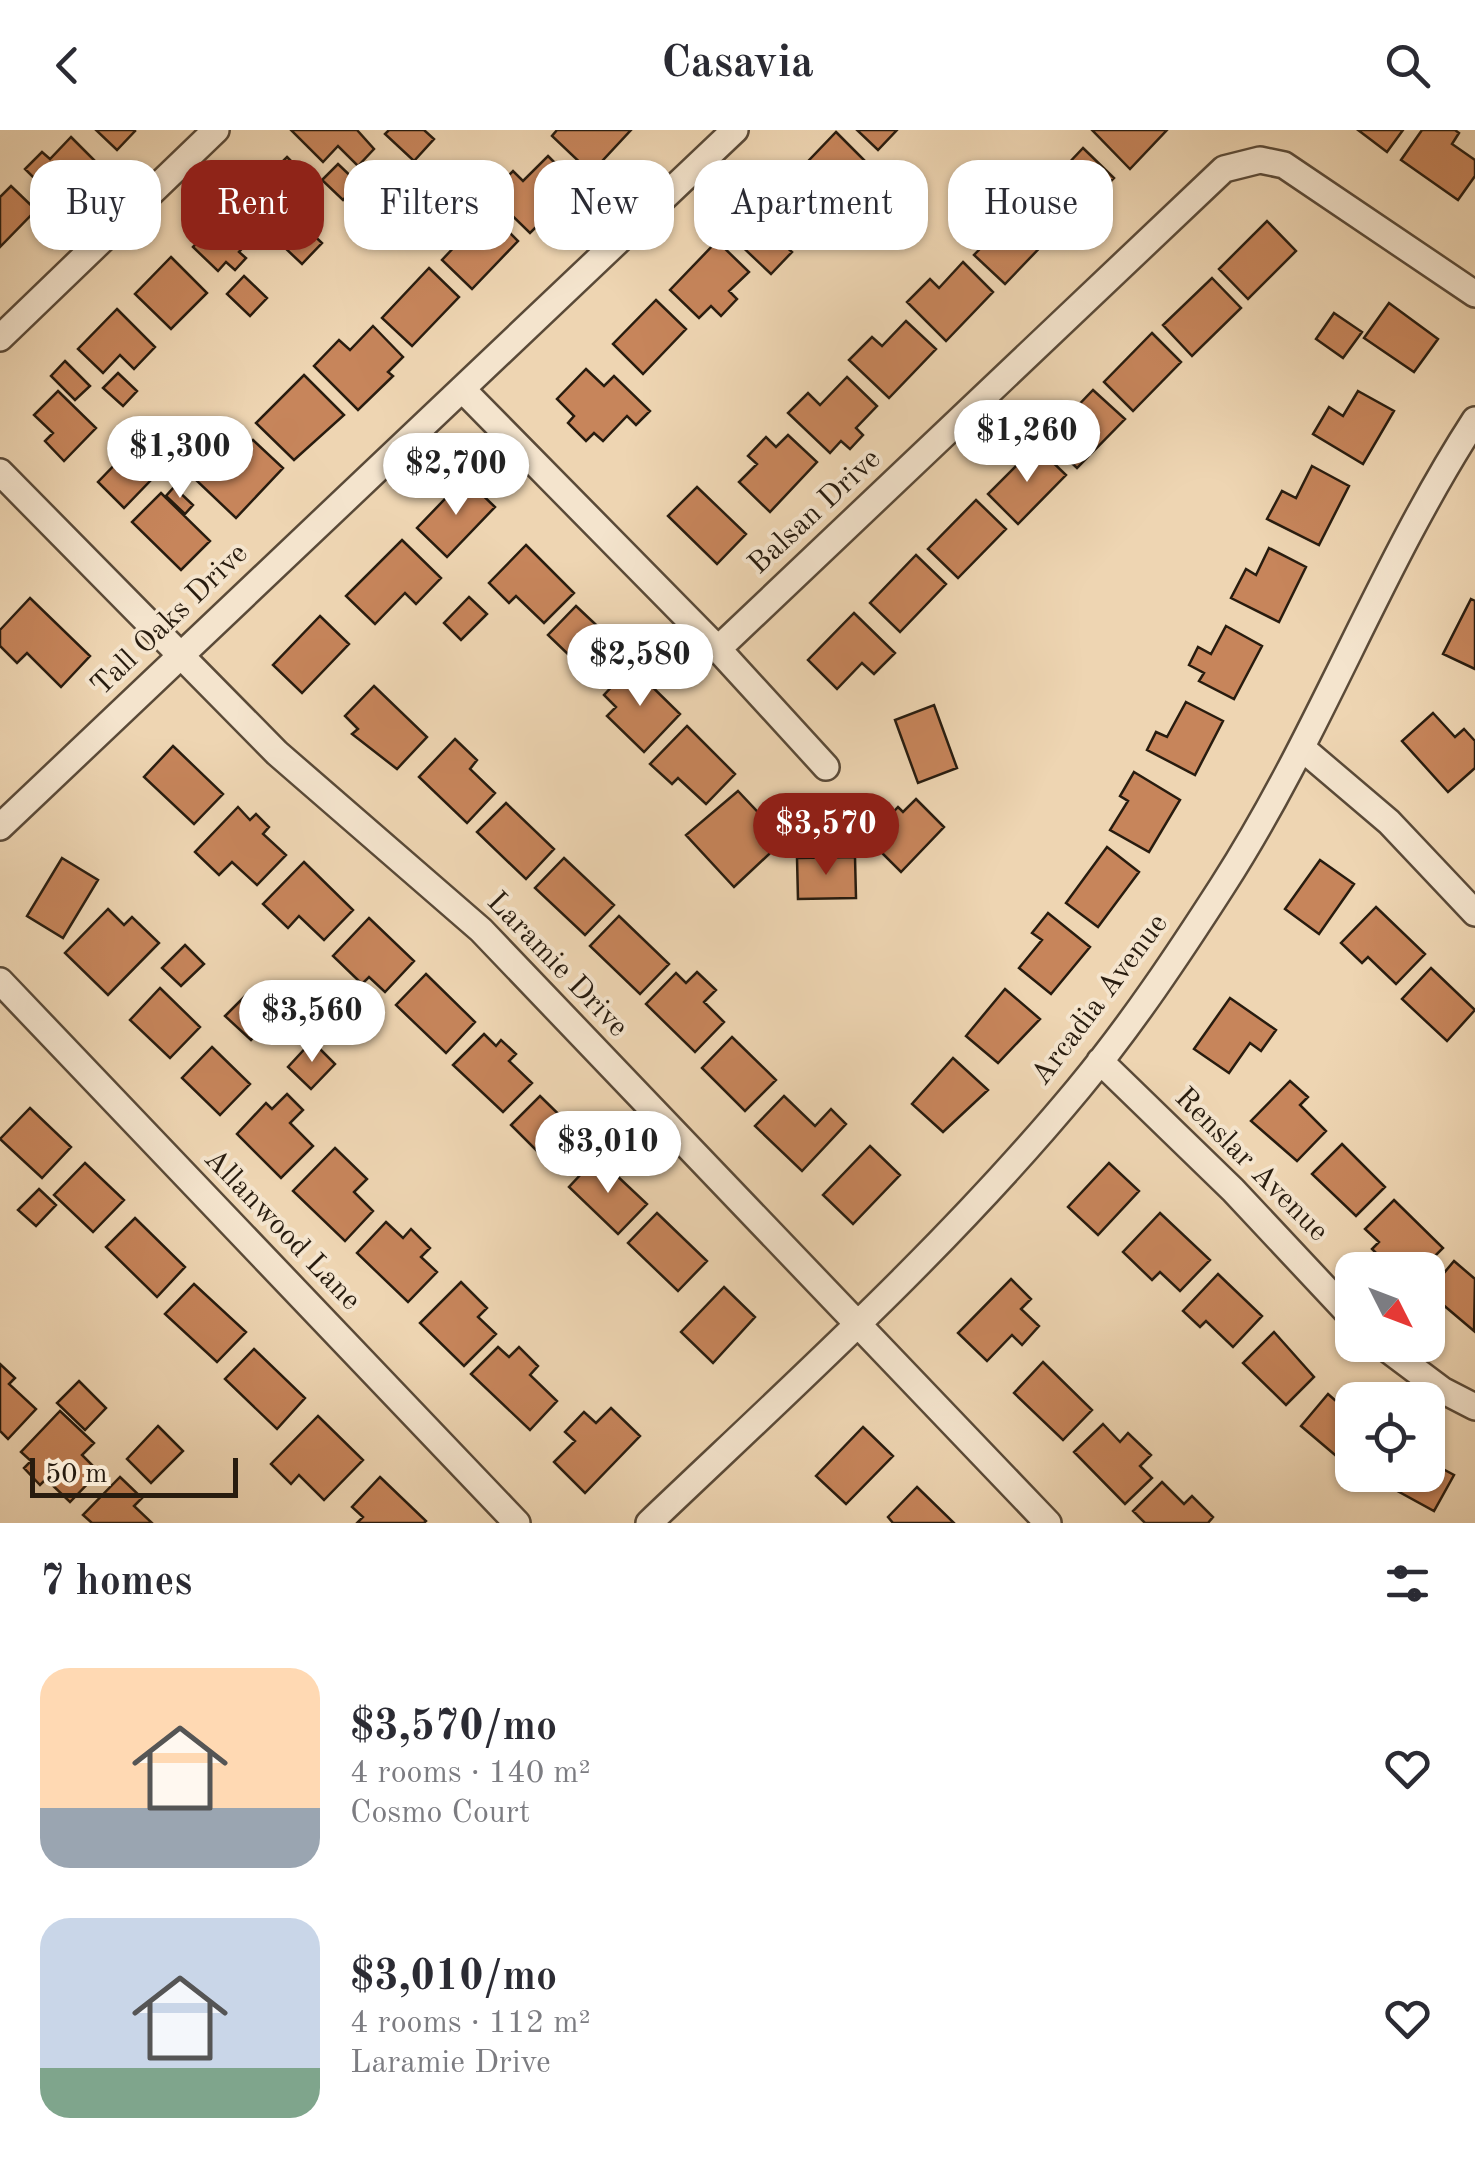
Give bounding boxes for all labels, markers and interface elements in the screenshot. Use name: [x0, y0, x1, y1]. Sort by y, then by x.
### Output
icon: back: [40, 38, 95, 93]
icon: search: [1380, 38, 1435, 93]
text: Casavia: [661, 42, 814, 87]
chip: Buy: [30, 160, 161, 250]
chip: Rent: [181, 160, 324, 250]
chip: Filters: [344, 160, 514, 250]
chip: New: [534, 160, 674, 250]
chip: Apartment: [694, 160, 928, 250]
chip: House: [948, 160, 1113, 250]
pin: $1,260: [946, 400, 1108, 485]
pin: $1,300: [99, 416, 261, 501]
text: $1,260: [976, 416, 1078, 448]
text: $1,300: [129, 432, 231, 464]
pin: $2,700: [375, 433, 537, 518]
street label: Balsan Drive: [743, 444, 887, 580]
text: $2,700: [405, 449, 507, 481]
street label: Tall Oaks Drive: [86, 538, 254, 702]
pin: $2,580: [559, 624, 721, 709]
text: $2,580: [589, 640, 691, 672]
pin: $3,570: [745, 793, 907, 878]
text: $3,570: [775, 809, 877, 841]
street label: Laramie Drive: [481, 887, 633, 1043]
street label: Arcadia Avenue: [1026, 909, 1174, 1091]
pin: $3,560: [231, 980, 393, 1065]
text: $3,560: [261, 996, 363, 1028]
street label: Renslar Avenue: [1168, 1082, 1334, 1248]
pin: $3,010: [527, 1111, 689, 1196]
text: $3,010: [557, 1127, 659, 1159]
street label: Allanwood Lane: [198, 1144, 366, 1316]
north arrow: [1335, 1252, 1445, 1362]
map controls: [1335, 1252, 1445, 1492]
button: locate: [1335, 1382, 1445, 1492]
scale bar: [30, 1453, 238, 1498]
text: 50 m: [45, 1461, 108, 1489]
icon: filters: [1380, 1556, 1435, 1611]
text: 7 homes: [40, 1562, 192, 1604]
text: $3,570/mo: [350, 1707, 557, 1749]
icon: home: [120, 1708, 240, 1828]
icon: heart: [1380, 1741, 1435, 1796]
text: 4 rooms · 140 m²: [350, 1758, 591, 1790]
text: Cosmo Court: [350, 1798, 530, 1830]
text: $3,010/mo: [350, 1957, 557, 1999]
icon: home: [120, 1958, 240, 2078]
icon: heart: [1380, 1991, 1435, 2046]
text: 4 rooms · 112 m²: [350, 2008, 591, 2040]
text: Laramie Drive: [350, 2048, 551, 2080]

